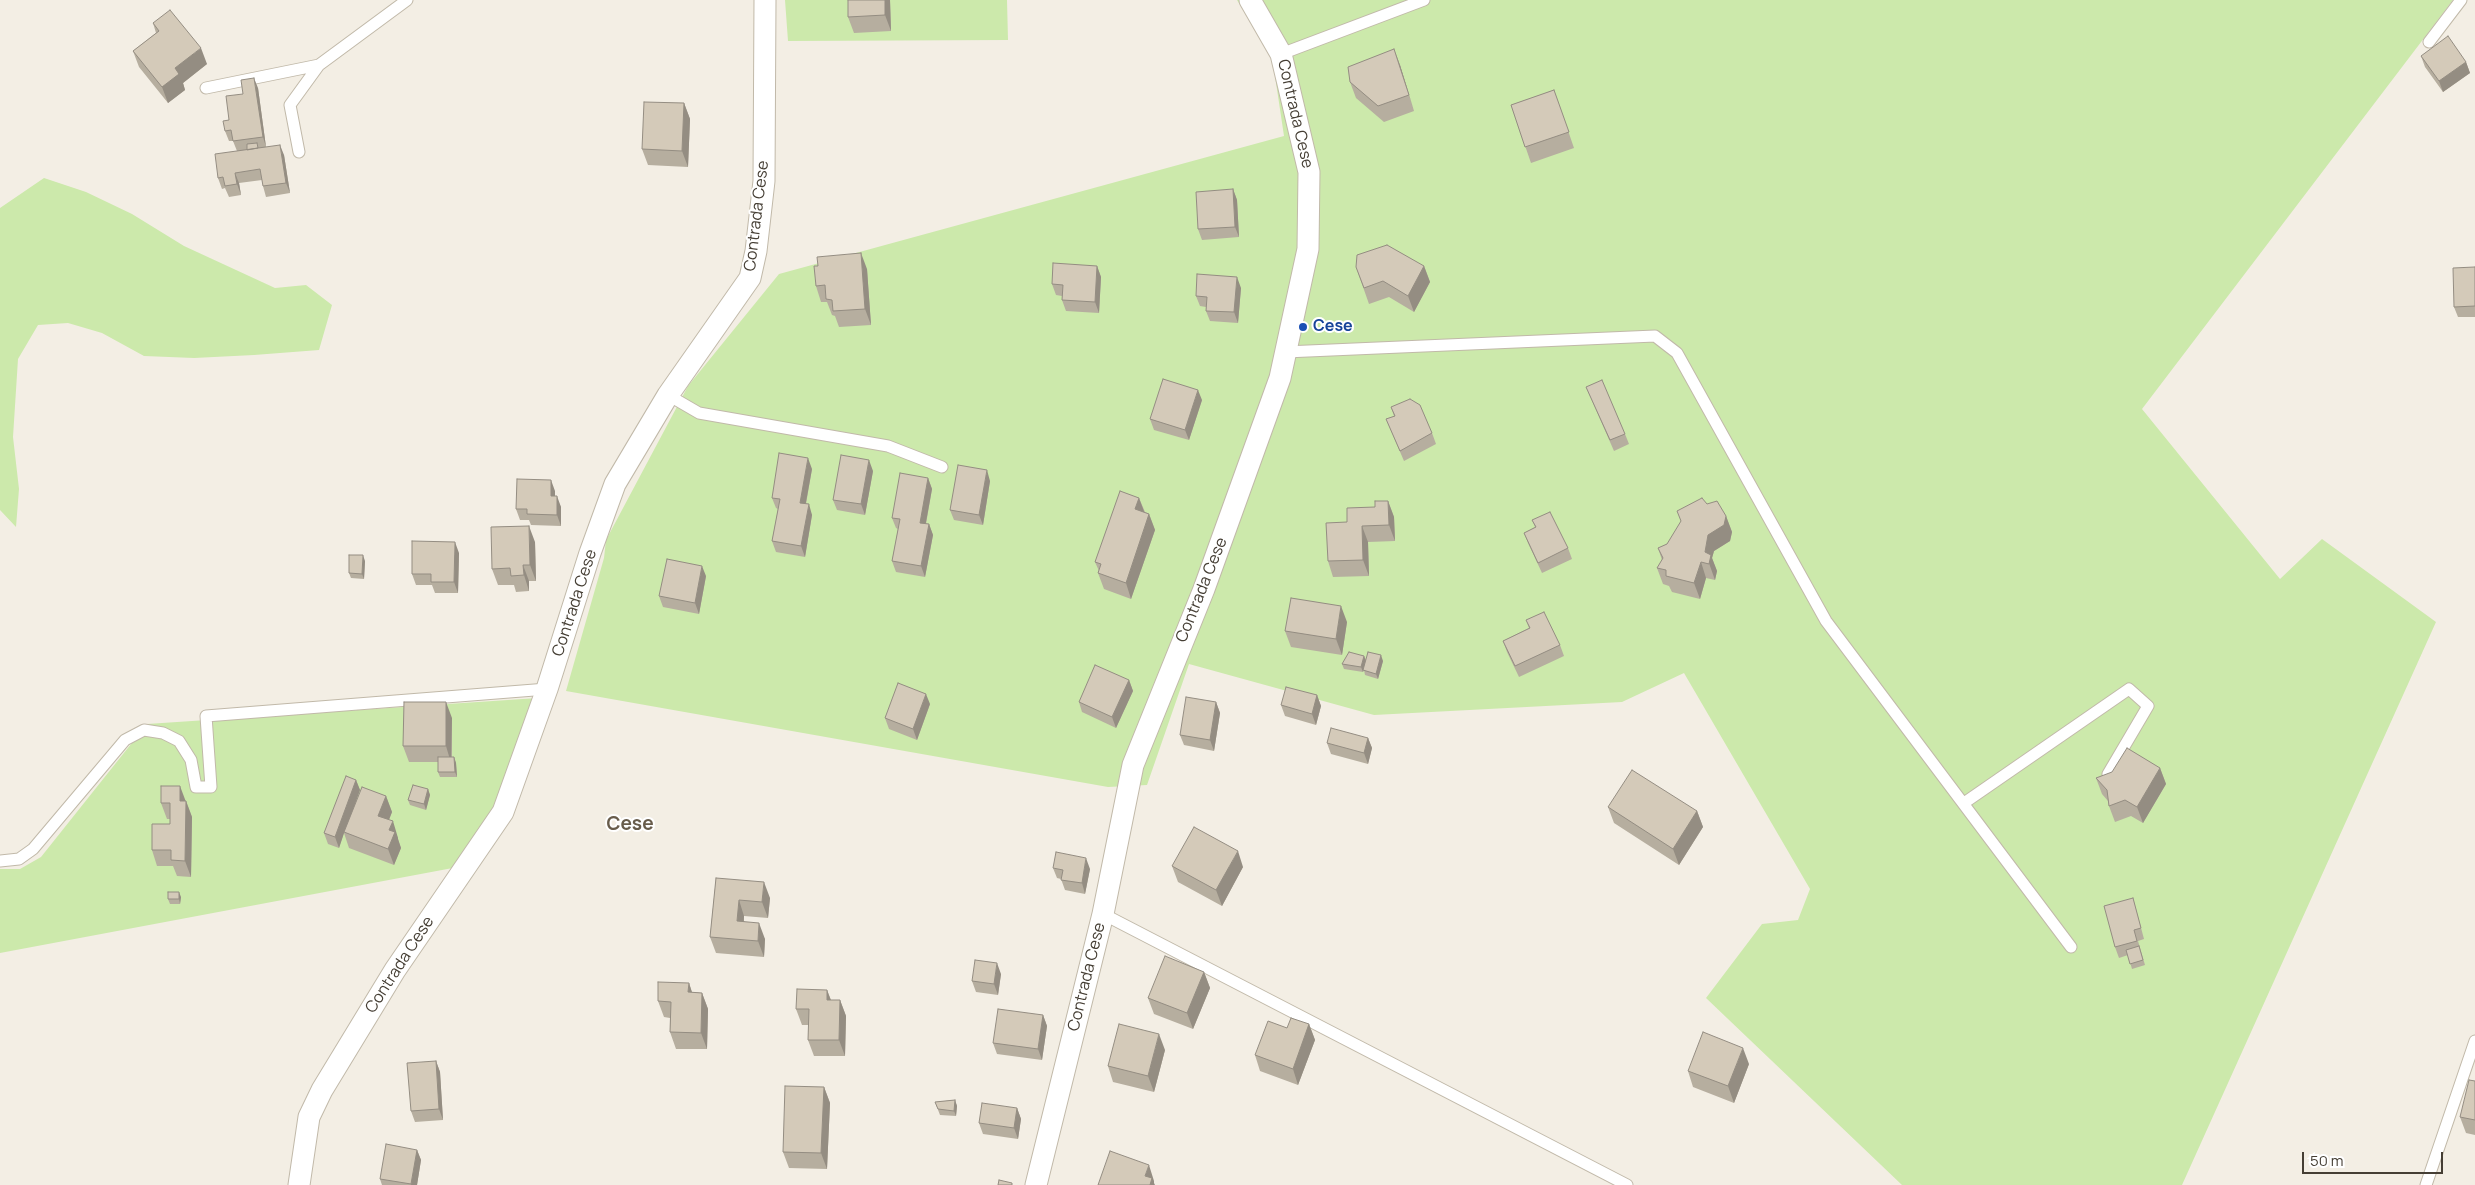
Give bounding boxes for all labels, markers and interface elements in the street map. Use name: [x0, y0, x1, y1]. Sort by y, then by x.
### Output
street label: Contrada Cese: [1273, 58, 1317, 170]
street label: Contrada Cese: [741, 160, 773, 272]
place label: Cese: [1313, 317, 1353, 337]
marker: Cese: [1297, 321, 1309, 333]
street label: Contrada Cese: [1172, 535, 1232, 645]
street label: Contrada Cese: [549, 547, 601, 659]
district label: Cese: [606, 814, 654, 836]
street label: Contrada Cese: [362, 913, 438, 1017]
street label: Contrada Cese: [1064, 921, 1110, 1033]
scale bar: [2305, 1142, 2446, 1174]
text: 50 m: [2310, 1150, 2344, 1171]

